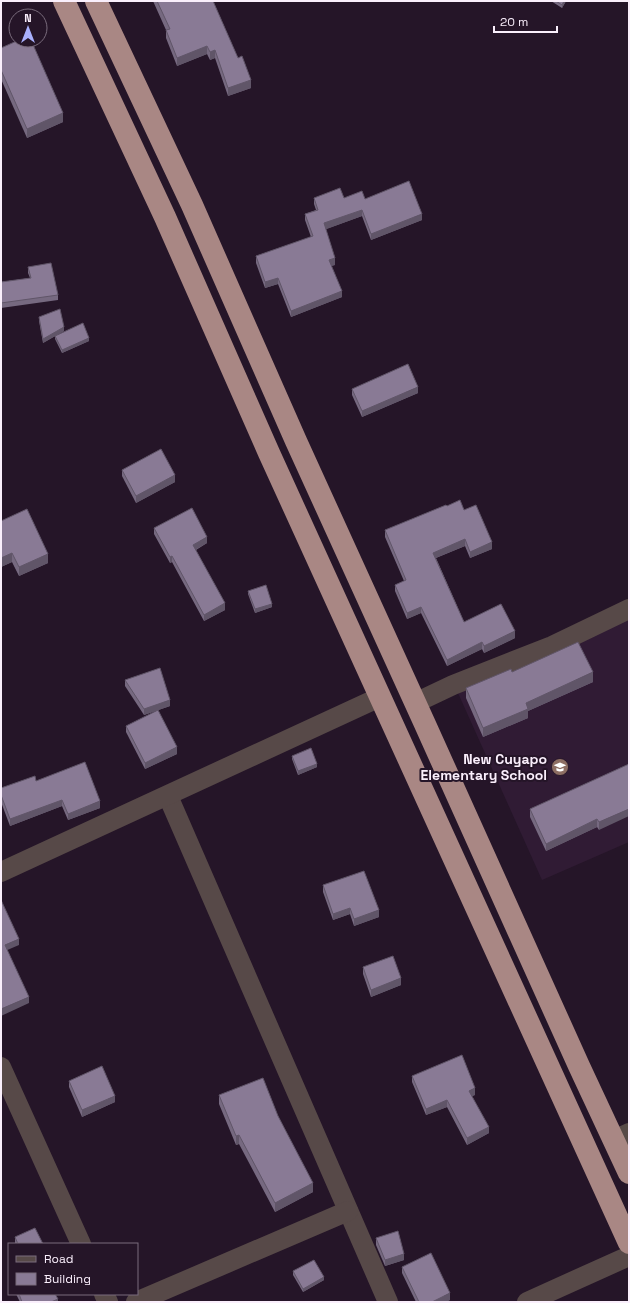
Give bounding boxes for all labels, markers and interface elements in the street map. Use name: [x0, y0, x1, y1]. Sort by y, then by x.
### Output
north arrow: [8, 8, 48, 48]
scale bar: [494, 8, 557, 34]
text: N: [24, 11, 32, 25]
text: 20 m: [500, 14, 528, 30]
place label: New Cuyapo Elementary School: [421, 750, 547, 784]
school or university icon: New Cuyapo Elementary School: [550, 757, 570, 777]
legend: [8, 1243, 138, 1295]
text: Road: [44, 1251, 73, 1267]
text: Building: [44, 1271, 91, 1287]

